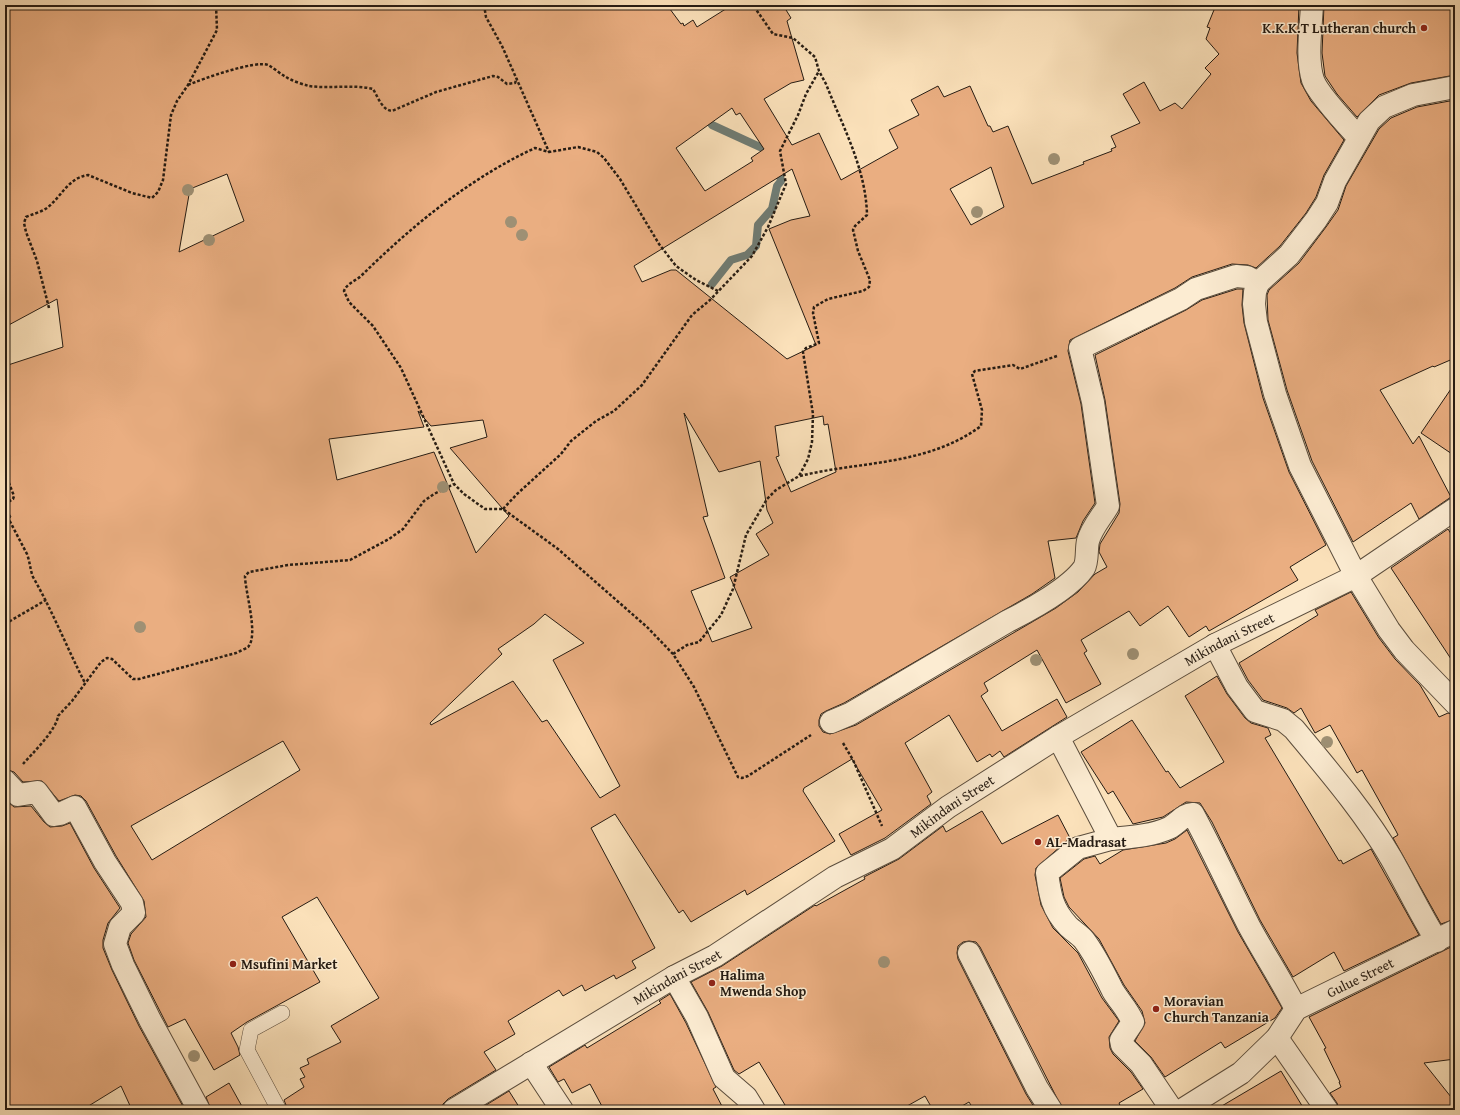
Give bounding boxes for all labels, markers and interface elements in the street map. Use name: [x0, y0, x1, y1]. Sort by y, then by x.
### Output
place label: K.K.K.T Lutheran church: [1262, 18, 1417, 38]
marker: K.K.K.T Lutheran church: [1419, 23, 1429, 33]
street label: Mikindani Street: [1181, 608, 1278, 671]
street label: Mikindani Street: [905, 770, 998, 842]
place label: AL-Madrasat: [1046, 832, 1127, 852]
marker: AL-Madrasat: [1033, 837, 1043, 847]
street label: Mikindani Street: [629, 944, 726, 1010]
street label: Gulue Street: [1323, 953, 1397, 1002]
place label: Msufini Market: [241, 954, 338, 974]
marker: Msufini Market: [228, 959, 238, 969]
place label: Halima Mwenda Shop: [720, 965, 806, 1001]
marker: Halima Mwenda Shop: [707, 978, 717, 988]
place label: Moravian Church Tanzania: [1164, 991, 1270, 1027]
marker: Moravian Church Tanzania: [1151, 1004, 1161, 1014]

